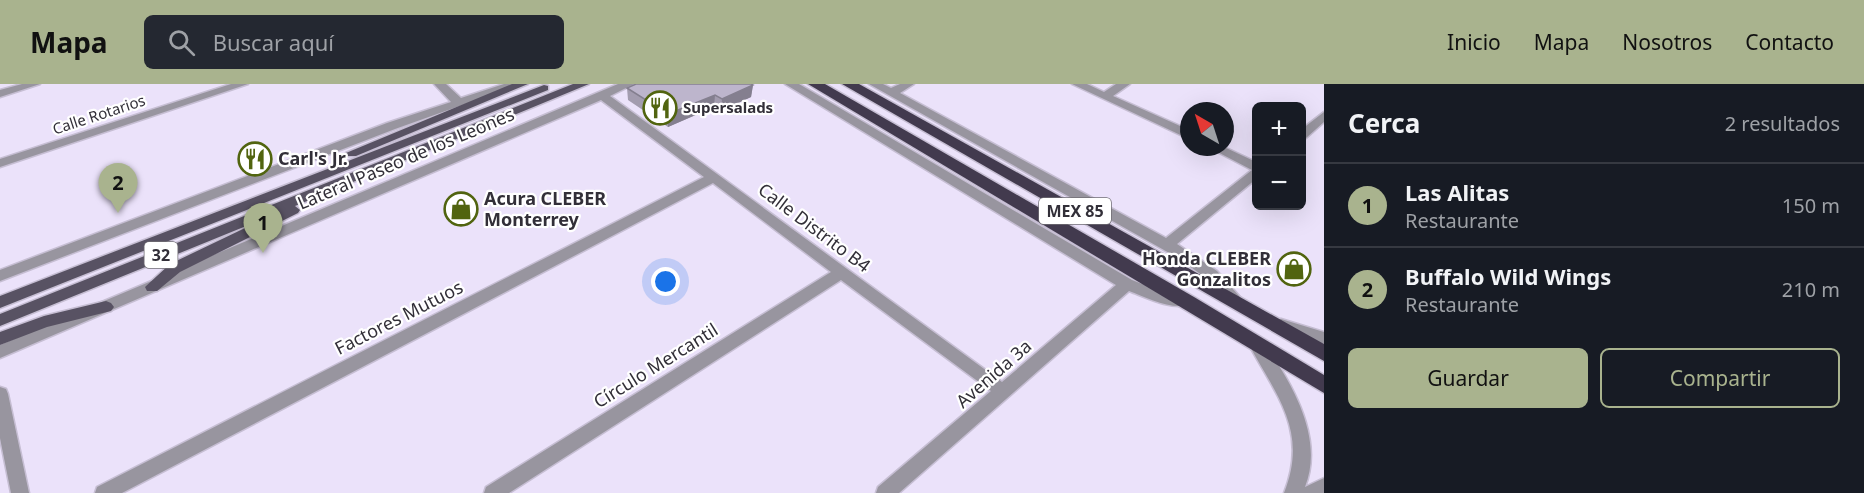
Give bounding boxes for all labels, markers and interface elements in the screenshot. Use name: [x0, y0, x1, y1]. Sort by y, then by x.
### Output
search box: [144, 15, 564, 69]
text: Mapa: [30, 23, 108, 61]
icon: search: [165, 26, 198, 59]
text: Buscar aquí: [213, 27, 334, 57]
text: Inicio: [1447, 28, 1501, 56]
text: Mapa: [1534, 28, 1589, 56]
text: Nosotros: [1622, 28, 1712, 56]
text: Contacto: [1745, 28, 1834, 56]
street label: Calle Rotarios: [50, 90, 148, 138]
restaurant icon: Supersalads: [642, 90, 678, 126]
place label: Supersalads: [683, 97, 773, 117]
street label: Lateral Paseo de los Leones: [294, 101, 518, 215]
north arrow: [1180, 102, 1234, 156]
map controls: [1252, 102, 1306, 210]
button: +: [1252, 102, 1306, 156]
text: Cerca: [1348, 105, 1420, 141]
text: 2 resultados: [1725, 110, 1840, 137]
restaurant icon: Carl's Jr.: [237, 141, 273, 177]
place label: Carl's Jr.: [278, 146, 348, 170]
button: −: [1252, 156, 1306, 210]
pin: 2: [98, 164, 138, 213]
street label: Calle Distrito B4: [754, 177, 876, 277]
text: Las Alitas: [1405, 177, 1509, 207]
place label: Acura CLEBER Monterrey: [484, 186, 606, 231]
shop icon: Acura CLEBER Monterrey: [443, 191, 479, 227]
text: 1: [1362, 192, 1373, 219]
text: 150 m: [1782, 192, 1840, 219]
road number: MEX 85: [1039, 198, 1111, 224]
pin: 1: [244, 204, 282, 253]
text: Restaurante: [1405, 207, 1519, 234]
road number: 32: [144, 242, 178, 268]
place label: Honda CLEBER Gonzalitos: [1142, 246, 1271, 291]
shop icon: Honda CLEBER Gonzalitos: [1276, 251, 1312, 287]
text: Buffalo Wild Wings: [1405, 261, 1611, 291]
your location: [651, 267, 680, 296]
street label: Factores Mutuos: [330, 275, 467, 360]
text: 2: [1362, 276, 1373, 303]
text: 210 m: [1782, 276, 1840, 303]
text: Restaurante: [1405, 291, 1519, 318]
street label: Círculo Mercantil: [589, 317, 722, 413]
street label: Avenida 3a: [950, 334, 1036, 413]
button: Guardar: [1348, 348, 1588, 408]
button: Compartir: [1600, 348, 1840, 408]

